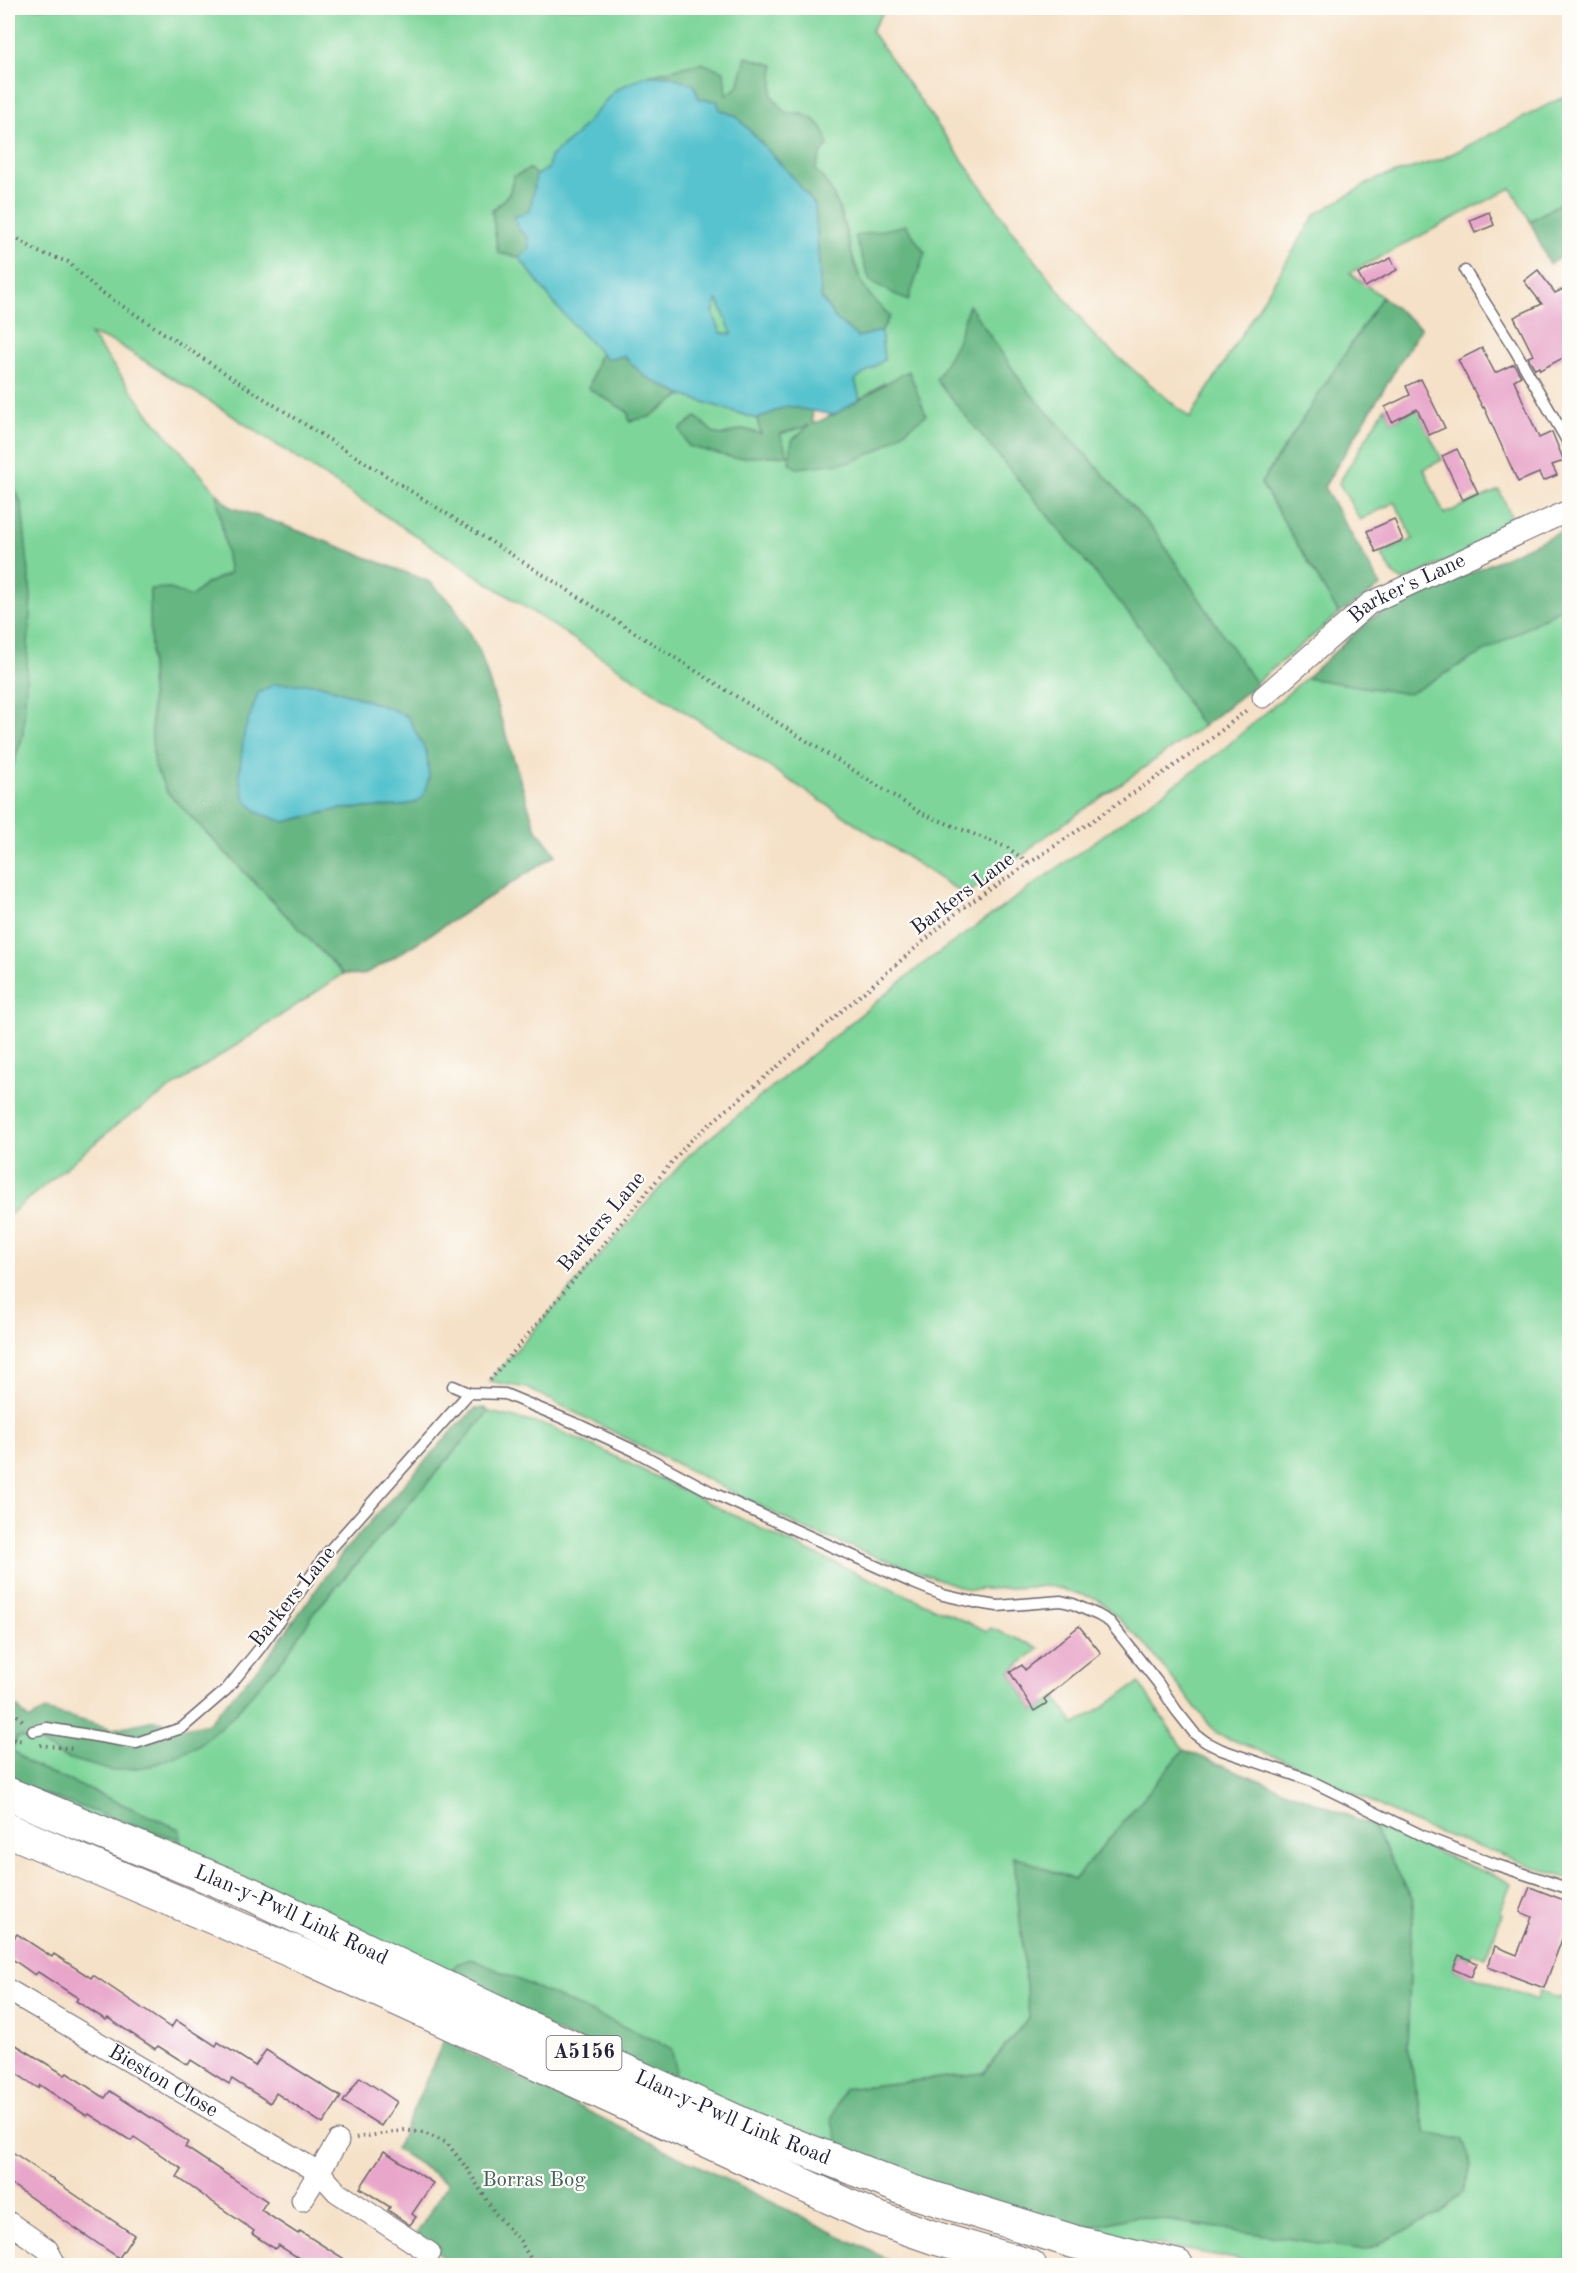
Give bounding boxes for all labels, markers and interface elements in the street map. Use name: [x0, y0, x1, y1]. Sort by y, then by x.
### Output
street label: Barker's Lane: [1345, 550, 1468, 627]
street label: Barkers Lane: [908, 849, 1018, 939]
street label: Barkers Lane: [554, 1168, 650, 1276]
street label: Barkers Lane: [246, 1543, 340, 1651]
street label: Llan-y-Pwll Link Road: [191, 1862, 391, 1969]
road number: A5156: [546, 2036, 622, 2070]
street label: Bieston Close: [105, 2041, 222, 2121]
street label: Llan-y-Pwll Link Road: [632, 2067, 833, 2169]
park label: Borras Bog: [482, 2170, 587, 2191]

